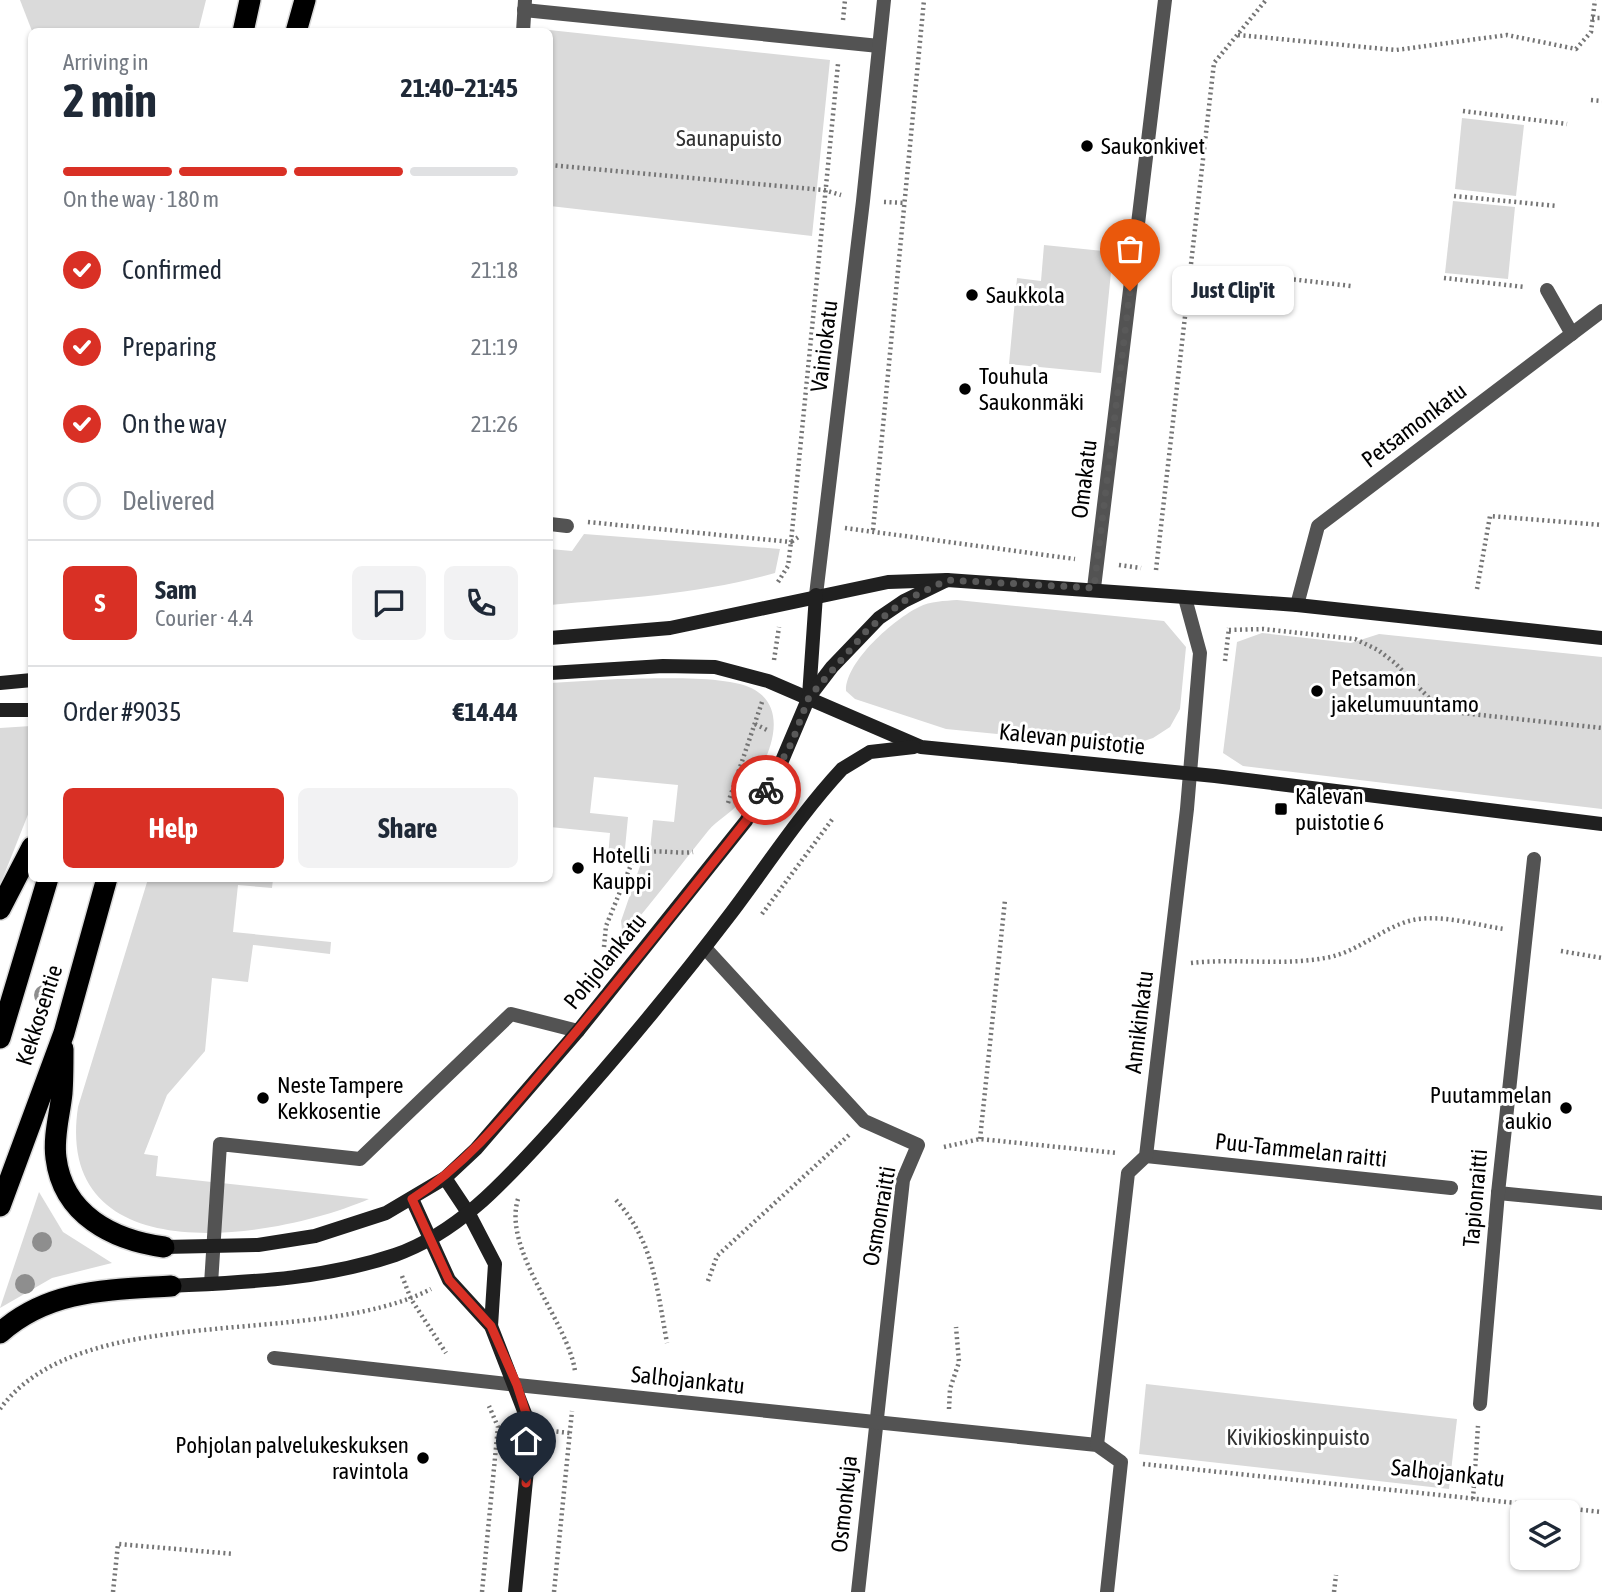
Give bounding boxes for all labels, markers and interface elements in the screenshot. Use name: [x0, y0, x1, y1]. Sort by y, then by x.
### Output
text: Arriving in: [63, 49, 149, 75]
text: 21:40–21:45: [401, 73, 518, 103]
text: 2 min: [63, 74, 157, 127]
park label: Saunapuisto: [676, 125, 782, 151]
place label: Saukonkivet: [1101, 133, 1205, 159]
marker: Saukonkivet: [1079, 138, 1095, 154]
text: On the way · 180 m: [63, 186, 219, 212]
pin: [1100, 219, 1160, 291]
icon: bag: [1111, 230, 1149, 268]
icon: check: [63, 251, 101, 289]
text: Confirmed: [122, 255, 222, 285]
text: 21:18: [471, 257, 518, 283]
callout: Just Clip'it: [1172, 266, 1294, 316]
text: Just Clip'it: [1191, 277, 1275, 303]
place label: Saukkola: [986, 282, 1065, 308]
marker: Saukkola: [964, 287, 980, 303]
street label: Vainiokatu: [805, 299, 843, 393]
icon: check: [63, 328, 101, 366]
text: Preparing: [122, 332, 216, 362]
text: 21:19: [471, 334, 518, 360]
place label: Touhula Saukonmäki: [979, 363, 1084, 415]
street label: Petsamonkatu: [1357, 377, 1471, 473]
marker: Touhula Saukonmäki: [957, 381, 973, 397]
icon: check: [63, 405, 101, 443]
text: On the way: [122, 409, 227, 439]
text: 21:26: [471, 411, 518, 437]
street label: Omakatu: [1066, 438, 1102, 520]
text: Delivered: [122, 486, 215, 516]
button: chat: [352, 566, 426, 640]
button: phone: [444, 566, 518, 640]
text: Sam: [155, 575, 197, 605]
text: S: [95, 588, 105, 618]
text: Courier · 4.4: [155, 605, 254, 631]
place label: Petsamon jakelumuuntamo: [1330, 665, 1479, 717]
marker: Petsamon jakelumuuntamo: [1309, 683, 1325, 699]
text: Order #9035: [63, 697, 182, 727]
text: €14.44: [453, 697, 518, 727]
street label: Kalevan puistotie: [998, 718, 1146, 760]
courier: [731, 755, 801, 825]
icon: bike: [747, 771, 785, 809]
place label: Kalevan puistotie 6: [1295, 783, 1384, 835]
button: Help: [63, 788, 284, 868]
button: Share: [298, 788, 518, 868]
marker: Kalevan puistotie 6: [1273, 801, 1289, 817]
place label: Hotelli Kauppi: [592, 842, 652, 894]
marker: Hotelli Kauppi: [570, 860, 586, 876]
street label: Pohjolankatu: [559, 908, 651, 1014]
street label: Kekkosentie: [11, 962, 67, 1068]
street label: Annikinkatu: [1120, 969, 1158, 1075]
place label: Neste Tampere Kekkosentie: [277, 1072, 403, 1124]
place label: Puutammelan aukio: [1430, 1082, 1552, 1134]
marker: Neste Tampere Kekkosentie: [255, 1090, 271, 1106]
marker: Puutammelan aukio: [1558, 1100, 1574, 1116]
street label: Puu-Tammelan raitti: [1214, 1128, 1388, 1172]
street label: Tapionraitti: [1458, 1148, 1492, 1248]
street label: Osmonraitti: [857, 1164, 901, 1268]
street label: Salhojankatu: [630, 1361, 746, 1399]
pin: [496, 1411, 556, 1483]
icon: home: [507, 1422, 545, 1460]
park label: Kivikioskinpuisto: [1226, 1424, 1370, 1450]
place label: Pohjolan palvelukeskuksen ravintola: [175, 1432, 409, 1484]
marker: Pohjolan palvelukeskuksen ravintola: [415, 1450, 431, 1466]
street label: Osmonkuja: [826, 1454, 862, 1554]
street label: Salhojankatu: [1390, 1454, 1506, 1492]
map controls: [1510, 1500, 1580, 1570]
button: layers: [1510, 1500, 1580, 1570]

